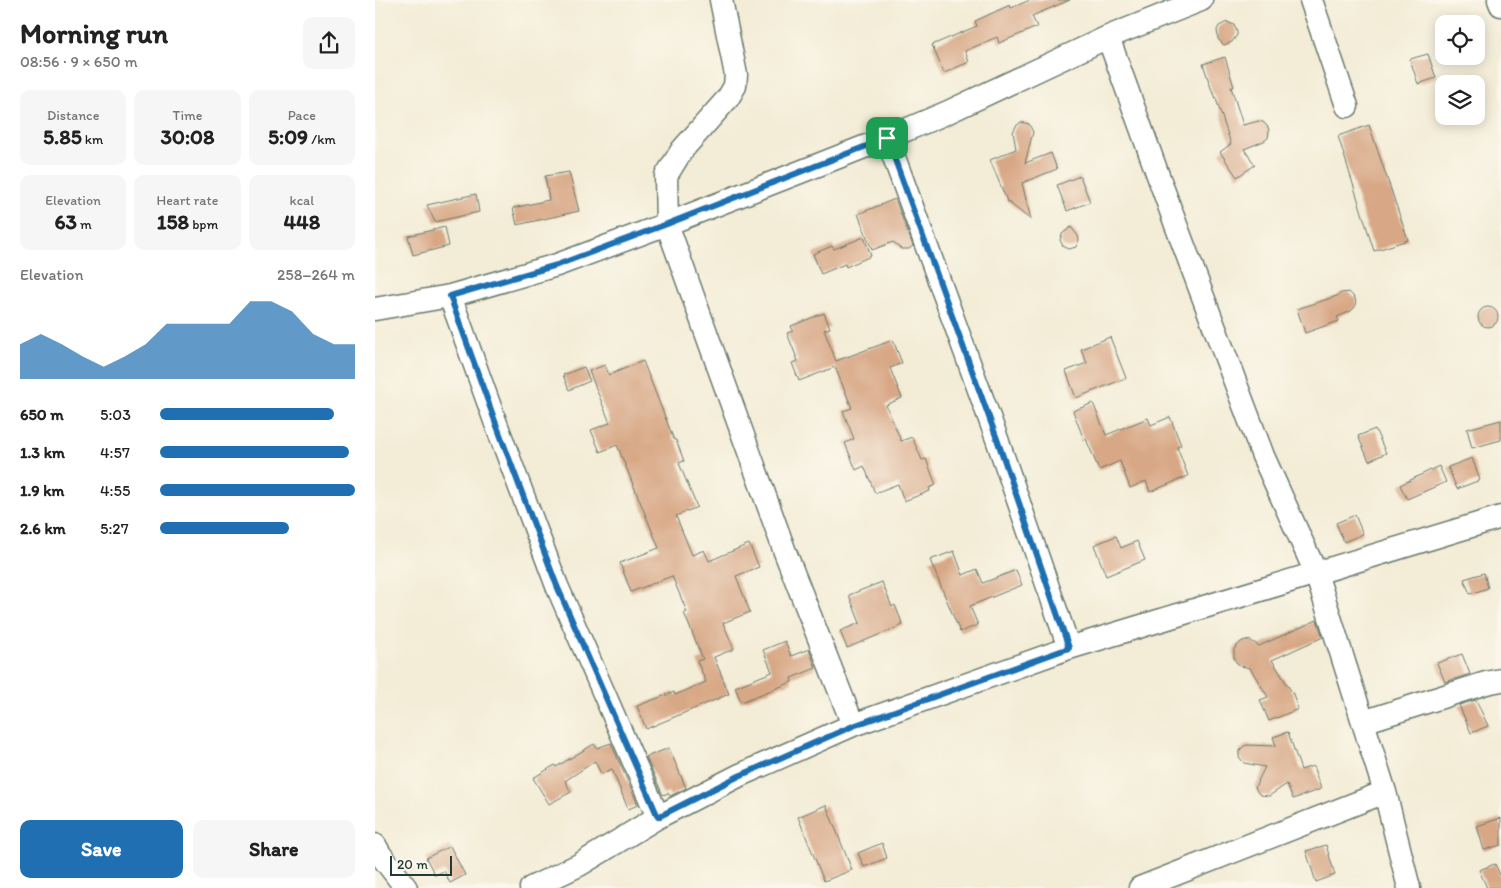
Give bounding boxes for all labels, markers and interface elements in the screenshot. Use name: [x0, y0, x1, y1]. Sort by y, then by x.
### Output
map controls: [1435, 15, 1485, 125]
button: locate: [1435, 15, 1485, 65]
text: Morning run: [20, 16, 168, 50]
button: share: [303, 17, 355, 69]
text: 08:56 · 9 × 650 m: [20, 52, 138, 71]
button: layers: [1435, 75, 1485, 125]
text: Distance: [47, 107, 99, 124]
text: Time: [173, 107, 202, 124]
text: Pace: [288, 107, 316, 124]
pin: [866, 117, 908, 159]
text: 5.85: [43, 124, 82, 149]
text: 30:08: [161, 124, 214, 149]
text: 5:09: [268, 124, 308, 149]
icon: arrive: [873, 124, 901, 152]
text: km: [82, 131, 103, 148]
text: /km: [308, 131, 336, 148]
text: Elevation: [45, 192, 101, 209]
text: Heart rate: [157, 192, 218, 209]
text: kcal: [289, 192, 314, 209]
text: 63: [54, 209, 77, 234]
text: 158: [157, 209, 189, 234]
text: 448: [283, 209, 320, 234]
text: m: [77, 216, 92, 233]
text: bpm: [189, 216, 218, 233]
text: Elevation: [20, 265, 84, 284]
text: 258–264 m: [277, 265, 355, 284]
text: 650 m: [20, 405, 64, 424]
text: 5:03: [100, 405, 131, 424]
text: 1.3 km: [20, 443, 65, 462]
text: 4:57: [100, 443, 130, 462]
text: 1.9 km: [20, 481, 64, 500]
text: 4:55: [100, 481, 130, 500]
text: 2.6 km: [20, 519, 66, 538]
text: 5:27: [100, 519, 129, 538]
button: Save: [20, 820, 183, 878]
button: Share: [193, 820, 355, 878]
scale bar: [390, 853, 453, 876]
text: 20 m: [397, 856, 428, 873]

